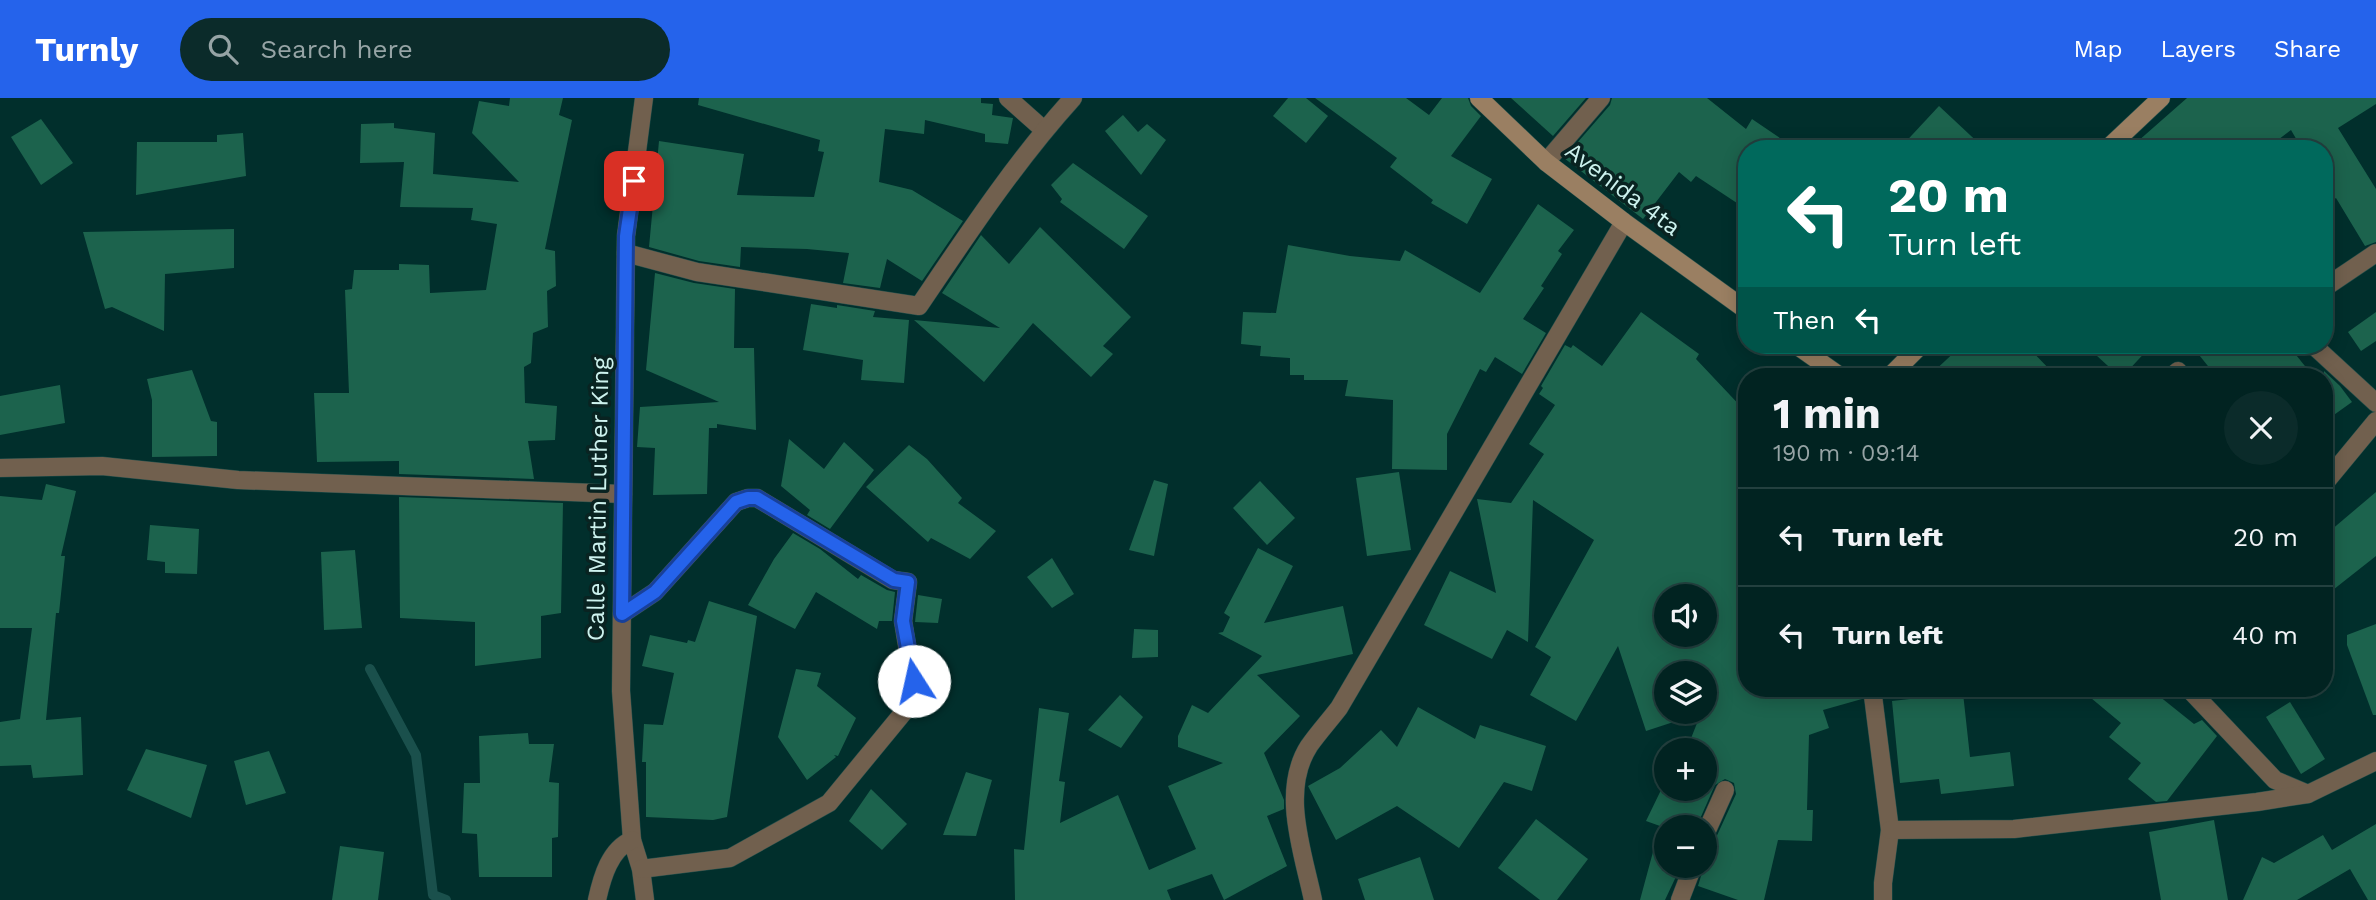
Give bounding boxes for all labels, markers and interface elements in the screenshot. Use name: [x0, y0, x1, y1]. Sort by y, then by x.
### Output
search box: [180, 18, 670, 81]
text: Turnly: [35, 30, 138, 69]
icon: search: [204, 30, 242, 68]
text: Search here: [260, 34, 413, 64]
text: Map: [2074, 35, 2122, 63]
text: Layers: [2160, 35, 2236, 63]
text: Share: [2274, 35, 2341, 63]
street label: Avenida 4ta: [1560, 137, 1686, 241]
pin: [604, 151, 664, 211]
icon: arrive: [615, 162, 653, 200]
text: 20 m: [1888, 166, 2009, 224]
icon: left: [1773, 168, 1864, 259]
text: Turn left: [1888, 225, 2021, 263]
icon: left: [1849, 301, 1887, 339]
text: Then: [1773, 305, 1835, 335]
street label: Calle Martin Luther King: [582, 357, 614, 641]
text: 1 min: [1773, 389, 1881, 438]
button: close: [2224, 391, 2298, 465]
text: 190 m · 09:14: [1773, 440, 1919, 467]
icon: left: [1773, 518, 1811, 556]
text: Turn left: [1832, 522, 1943, 552]
text: 20 m: [2233, 522, 2298, 552]
map controls: [1654, 584, 1717, 878]
button: sound: [1654, 584, 1717, 647]
icon: left: [1773, 616, 1811, 654]
text: Turn left: [1832, 620, 1943, 650]
text: 40 m: [2232, 620, 2298, 650]
position arrow: [877, 644, 951, 718]
button: layers: [1654, 661, 1717, 724]
button: +: [1654, 738, 1717, 801]
button: −: [1654, 815, 1717, 878]

